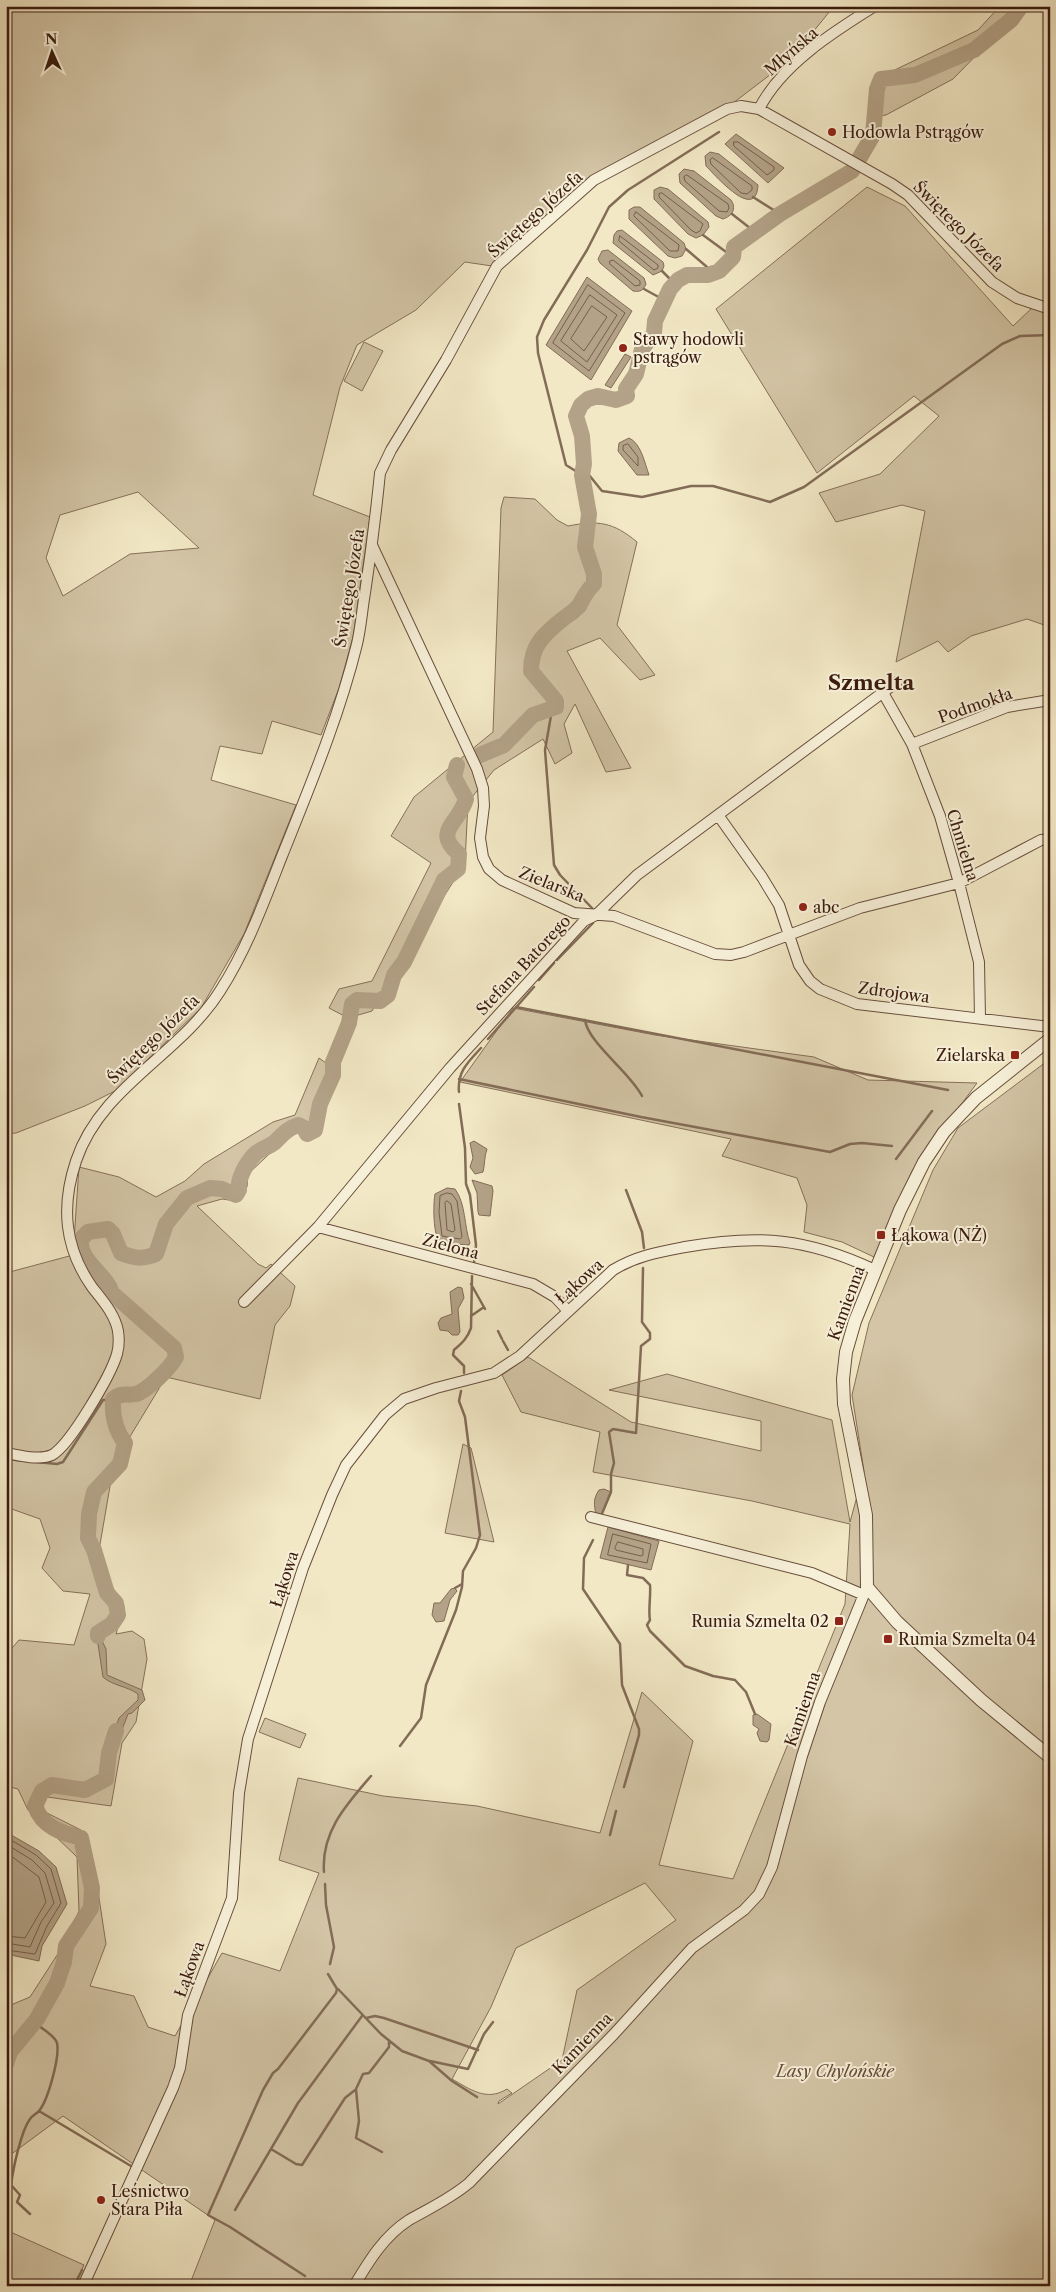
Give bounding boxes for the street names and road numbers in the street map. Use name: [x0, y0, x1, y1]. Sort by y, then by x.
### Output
street label: Młyńska: [760, 22, 822, 80]
street label: Świętego Józefa: [484, 166, 587, 262]
street label: Świętego Józefa: [909, 176, 1009, 276]
street label: Świętego Józefa: [330, 527, 368, 649]
street label: Podmokła: [935, 683, 1015, 727]
street label: Chmielna: [943, 807, 984, 884]
street label: Zielarska: [516, 862, 588, 906]
street label: Stefana Batorego: [471, 911, 575, 1019]
street label: Zdrojowa: [857, 977, 932, 1007]
street label: Świętego Józefa: [103, 990, 204, 1088]
street label: Zielona: [421, 1229, 482, 1263]
street label: Łąkowa: [551, 1254, 608, 1308]
street label: Kamienna: [823, 1262, 869, 1343]
street label: Łąkowa: [266, 1548, 303, 1610]
street label: Kamienna: [780, 1668, 824, 1749]
street label: Łąkowa: [170, 1938, 209, 2000]
street label: Kamienna: [548, 2008, 617, 2078]

